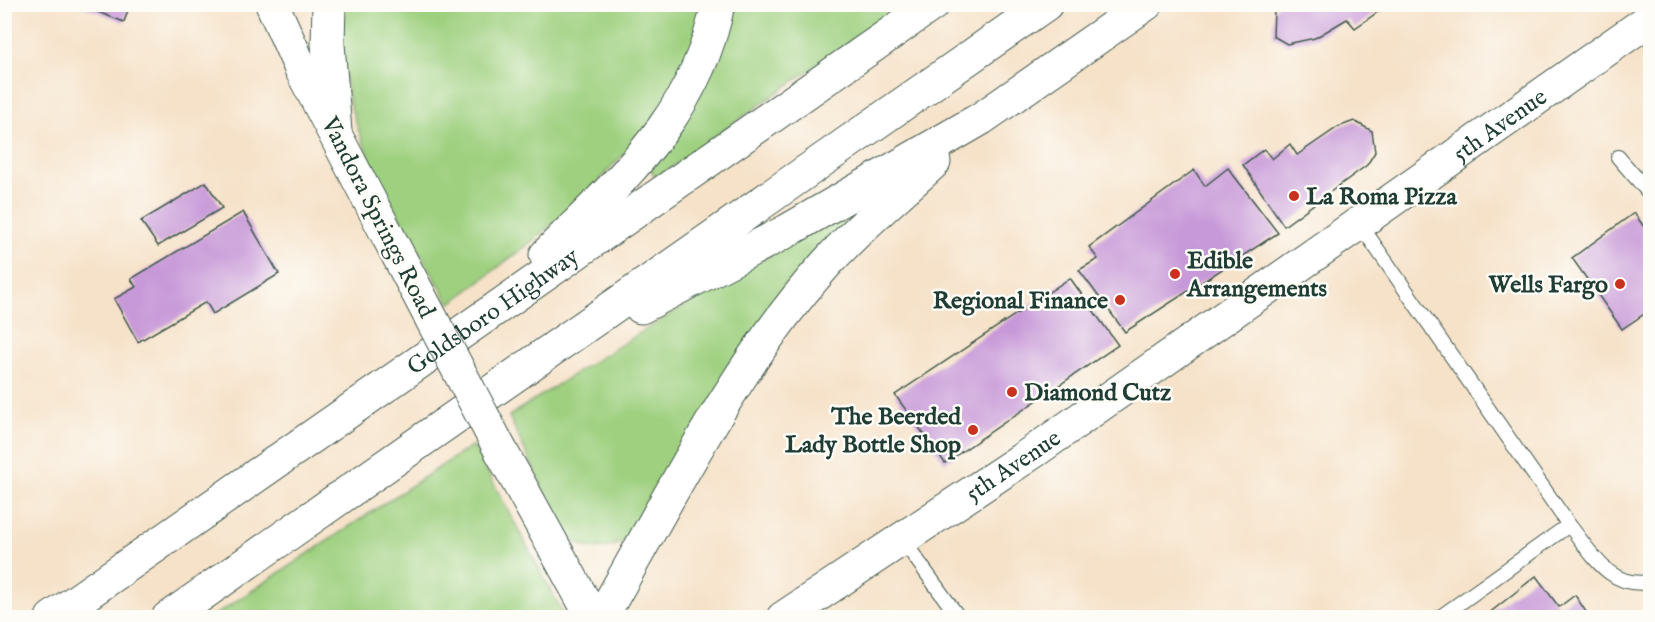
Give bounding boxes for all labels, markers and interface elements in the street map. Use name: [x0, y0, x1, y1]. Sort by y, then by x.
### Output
street label: 5th Avenue: [1447, 82, 1554, 170]
street label: Vandora Springs Road: [313, 111, 442, 324]
place label: La Roma Pizza: [1306, 182, 1457, 213]
marker: La Roma Pizza: [1287, 189, 1301, 203]
street label: Goldsboro Highway: [401, 241, 586, 383]
place label: Edible Arrangements: [1186, 246, 1327, 305]
marker: Edible Arrangements: [1168, 267, 1182, 281]
place label: Wells Fargo: [1488, 270, 1608, 301]
marker: Wells Fargo: [1613, 277, 1627, 291]
place label: Regional Finance: [933, 286, 1108, 317]
marker: Regional Finance: [1113, 293, 1127, 307]
place label: Diamond Cutz: [1024, 378, 1171, 409]
marker: Diamond Cutz: [1005, 385, 1019, 399]
place label: The Beerded Lady Bottle Shop: [785, 402, 962, 461]
street label: 5th Avenue: [960, 423, 1067, 509]
marker: The Beerded Lady Bottle Shop: [966, 423, 980, 437]

